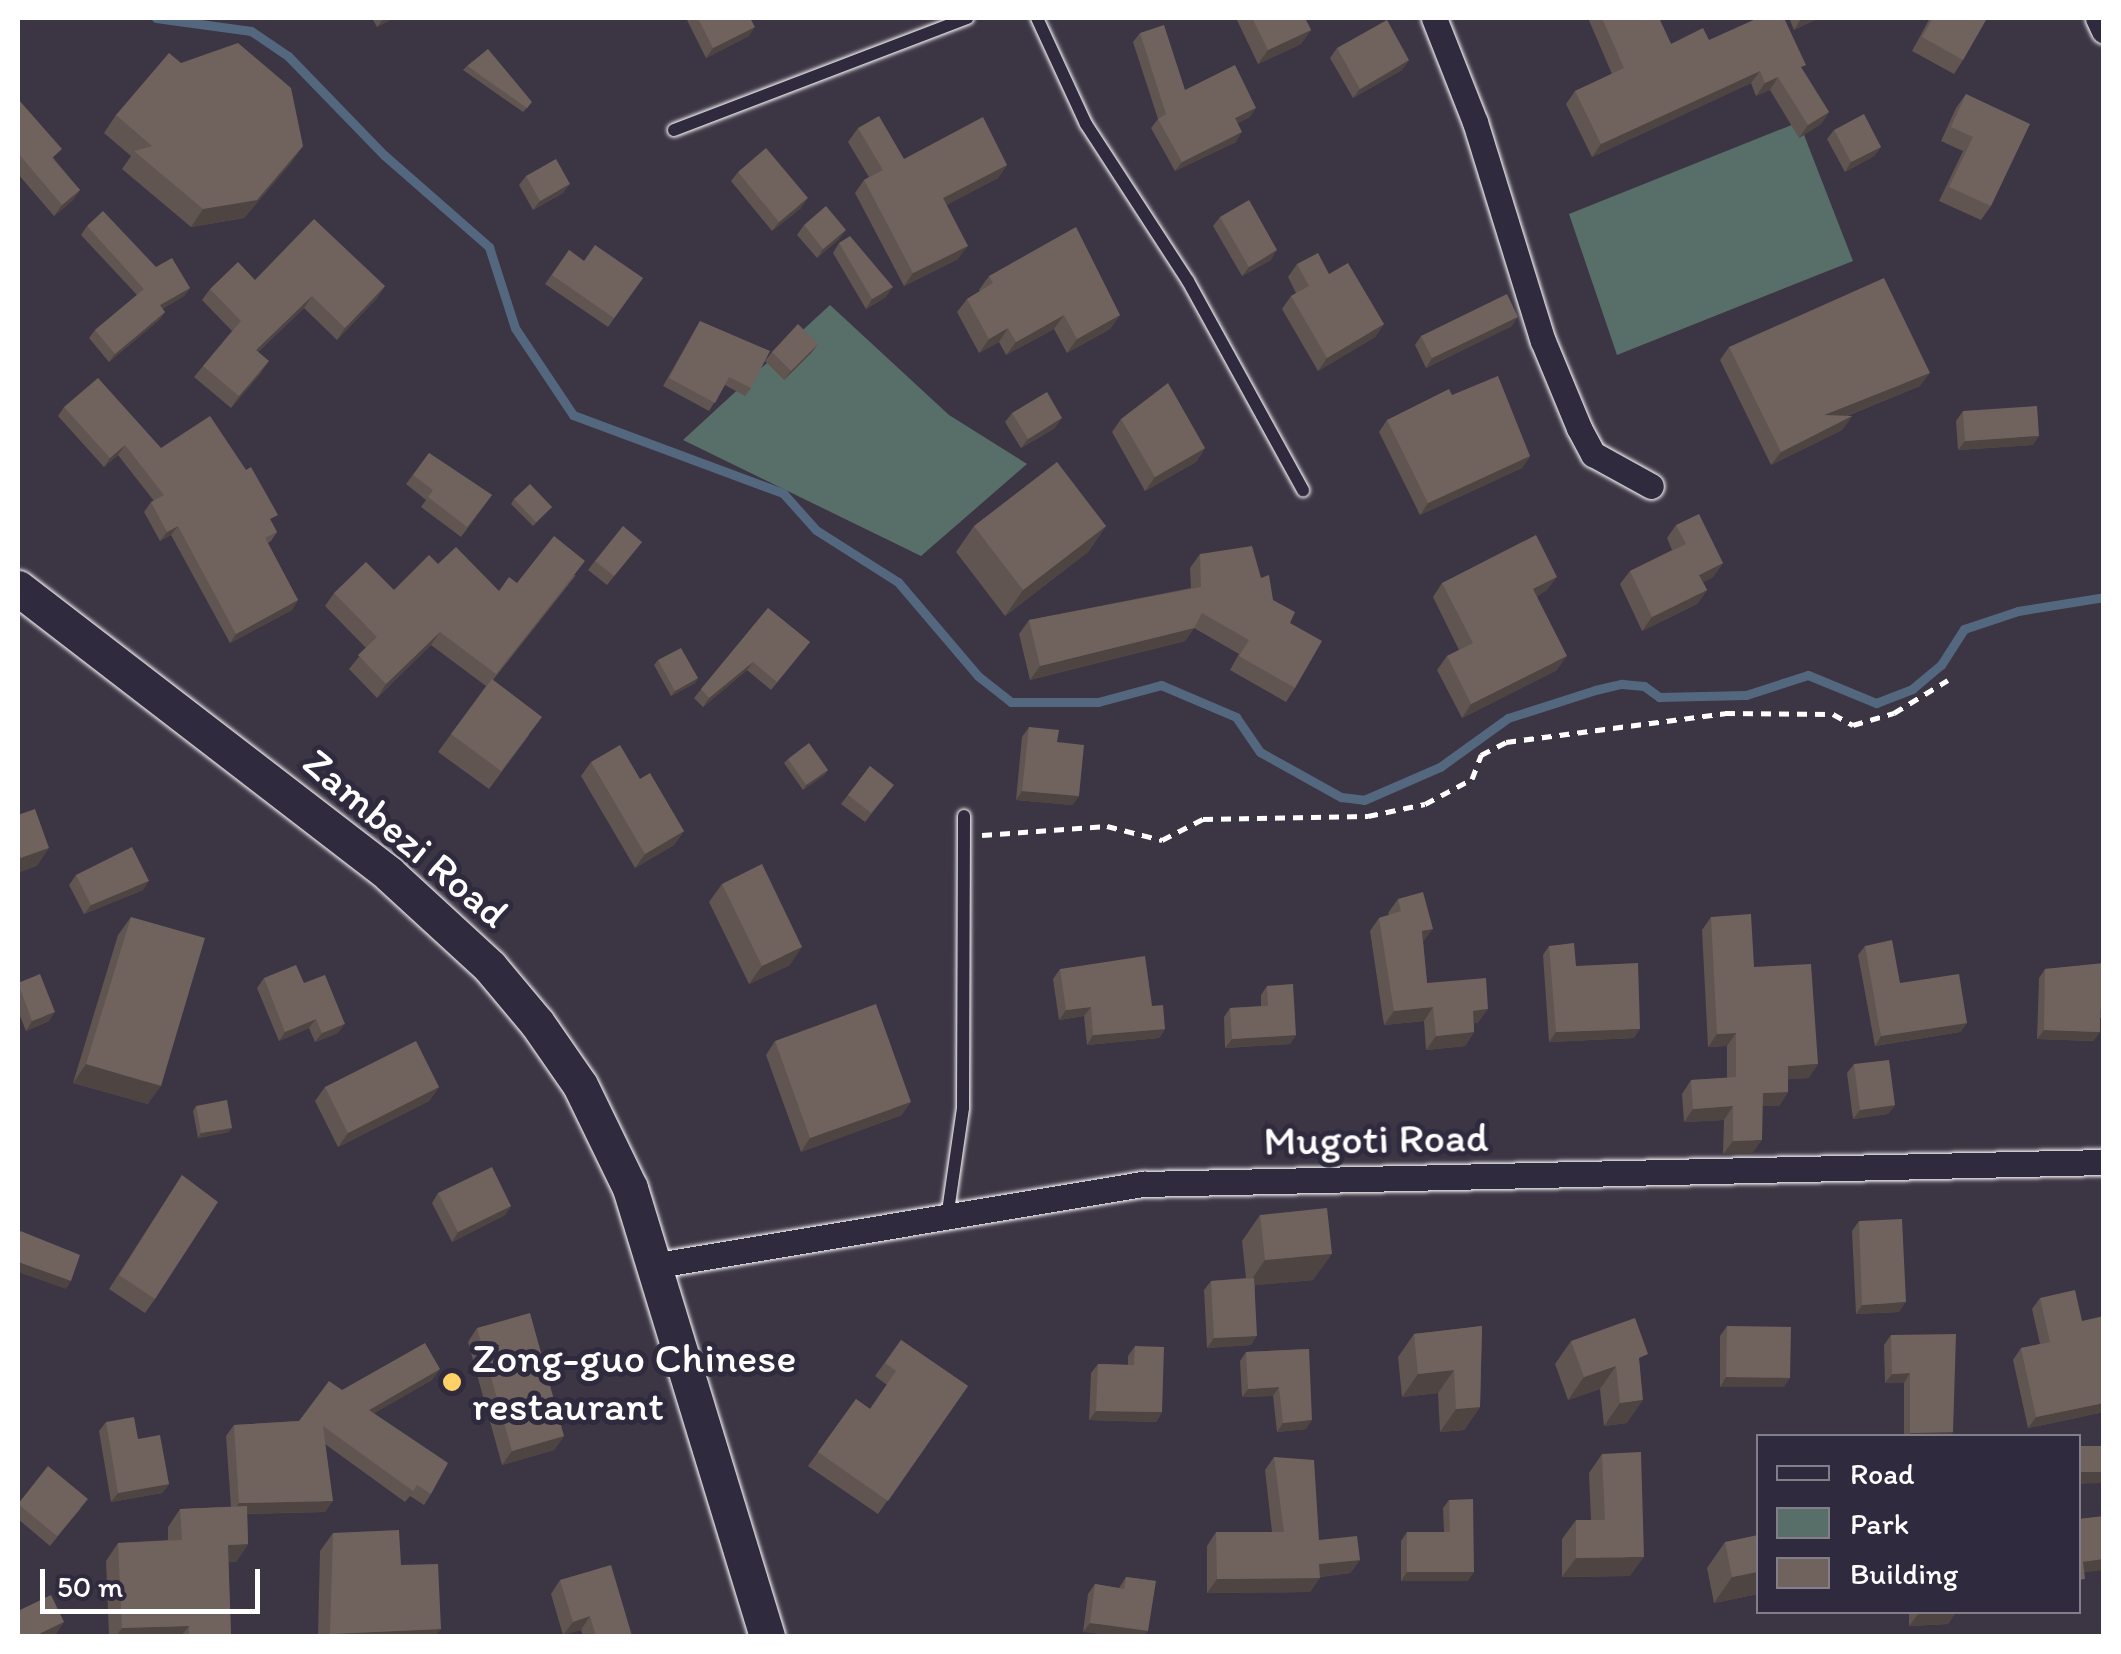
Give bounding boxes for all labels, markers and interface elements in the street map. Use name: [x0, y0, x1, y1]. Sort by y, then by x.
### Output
street label: Zambezi Road: [293, 737, 519, 939]
street label: Mugoti Road: [1263, 1112, 1489, 1166]
place label: Zong-guo Chinese restaurant: [472, 1333, 796, 1432]
marker: Zong-guo Chinese restaurant: [441, 1371, 463, 1393]
legend: [1756, 1434, 2081, 1614]
text: Road: [1850, 1455, 1915, 1492]
text: Park: [1850, 1505, 1909, 1542]
scale bar: [45, 1549, 265, 1611]
text: Building: [1850, 1555, 1958, 1592]
text: 50 m: [57, 1568, 123, 1605]

